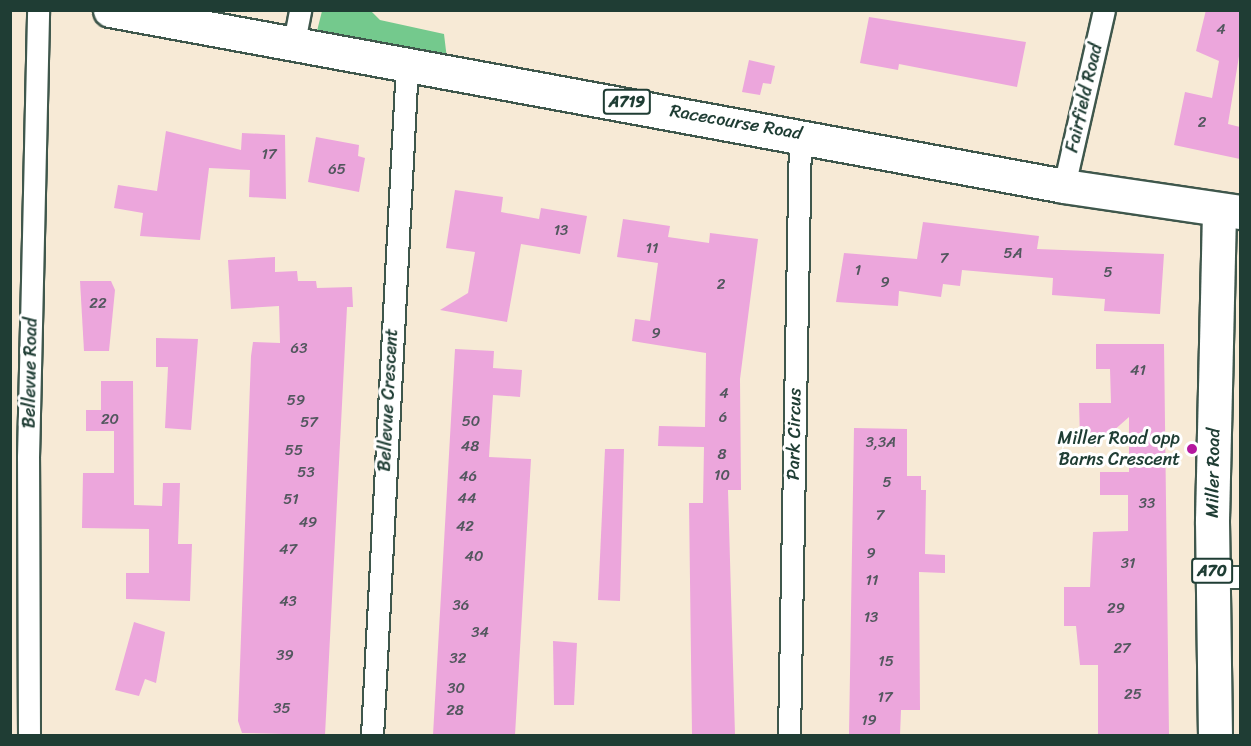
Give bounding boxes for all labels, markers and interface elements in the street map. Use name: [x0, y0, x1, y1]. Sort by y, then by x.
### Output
house number: 4: [1216, 21, 1226, 39]
street label: Fairfield Road: [1061, 41, 1107, 155]
road number: A719: [602, 89, 652, 115]
street label: Racecourse Road: [668, 100, 804, 144]
house number: 2: [1198, 114, 1206, 132]
house number: 17: [262, 146, 276, 164]
house number: 65: [328, 161, 346, 179]
house number: 13: [554, 222, 568, 240]
house number: 11: [646, 240, 658, 258]
house number: 5A: [1003, 245, 1023, 263]
house number: 7: [940, 250, 948, 268]
house number: 1: [855, 262, 861, 280]
house number: 5: [1103, 264, 1113, 282]
house number: 9: [880, 274, 890, 292]
house number: 2: [717, 276, 725, 294]
house number: 22: [89, 295, 107, 313]
street label: Bellevue Road: [18, 317, 42, 429]
house number: 9: [651, 325, 661, 343]
street label: Bellevue Crescent: [373, 328, 403, 472]
house number: 63: [291, 340, 307, 358]
house number: 41: [1130, 362, 1146, 380]
house number: 4: [719, 385, 729, 403]
street label: Park Circus: [782, 388, 806, 480]
house number: 59: [287, 392, 305, 410]
house number: 6: [719, 409, 727, 427]
house number: 20: [101, 411, 119, 429]
house number: 50: [462, 413, 480, 431]
house number: 57: [300, 414, 318, 432]
place label: Miller Road opp Barns Crescent: [1057, 428, 1180, 470]
street label: Miller Road: [1201, 428, 1225, 518]
house number: 3,3A: [866, 434, 896, 452]
house number: 48: [461, 438, 479, 456]
house number: 55: [285, 442, 303, 460]
marker: Miller Road opp Barns Crescent: [1185, 442, 1199, 456]
house number: 8: [717, 446, 727, 464]
house number: 53: [297, 464, 315, 482]
house number: 10: [714, 467, 730, 485]
house number: 46: [459, 468, 477, 486]
house number: 5: [882, 474, 892, 492]
house number: 44: [458, 490, 476, 508]
house number: 51: [283, 491, 299, 509]
house number: 33: [1139, 495, 1155, 513]
house number: 7: [876, 507, 884, 525]
house number: 49: [299, 514, 317, 532]
house number: 42: [456, 518, 474, 536]
house number: 47: [279, 541, 297, 559]
house number: 9: [866, 545, 876, 563]
house number: 40: [465, 548, 483, 566]
house number: 31: [1121, 555, 1135, 573]
road number: A70: [1191, 558, 1233, 584]
house number: 11: [866, 572, 878, 590]
house number: 43: [279, 593, 297, 611]
house number: 36: [453, 597, 469, 615]
house number: 29: [1107, 600, 1125, 618]
house number: 13: [864, 609, 878, 627]
house number: 34: [471, 624, 489, 642]
house number: 27: [1113, 640, 1131, 658]
house number: 39: [276, 647, 294, 665]
house number: 32: [450, 650, 466, 668]
house number: 15: [878, 653, 894, 671]
house number: 30: [447, 680, 465, 698]
house number: 25: [1124, 686, 1142, 704]
house number: 17: [878, 689, 892, 707]
house number: 35: [273, 700, 291, 718]
house number: 28: [446, 702, 464, 720]
house number: 19: [861, 712, 877, 730]

